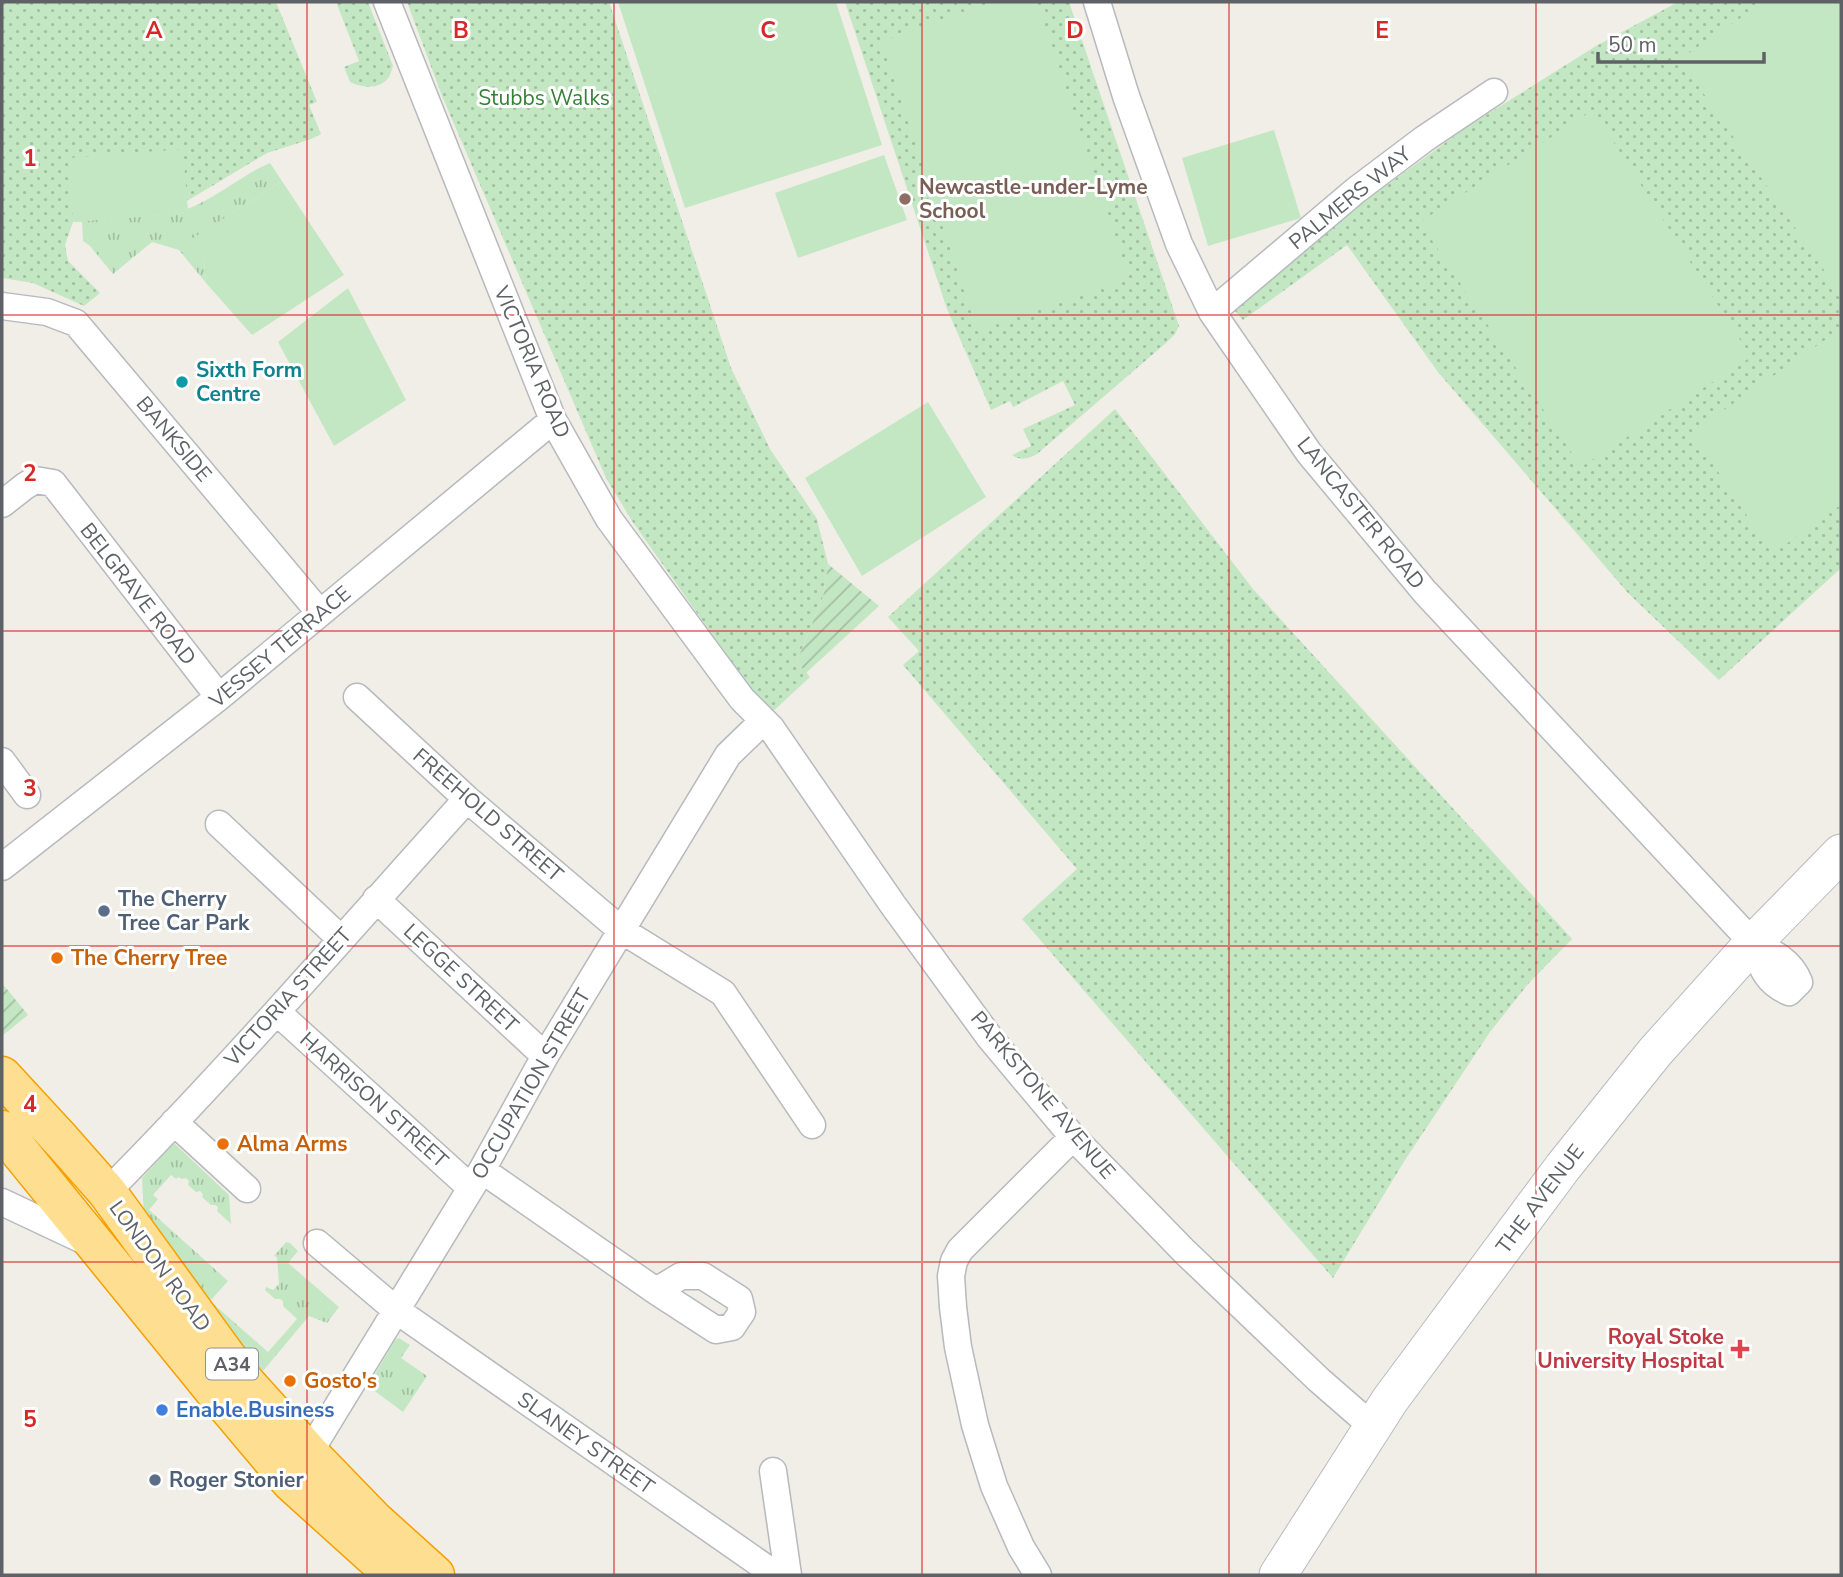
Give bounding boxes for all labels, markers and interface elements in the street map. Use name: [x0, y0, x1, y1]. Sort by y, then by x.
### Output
text: A: [145, 15, 163, 46]
text: B: [453, 15, 469, 46]
text: C: [760, 15, 776, 46]
text: D: [1066, 15, 1084, 46]
text: E: [1375, 15, 1389, 46]
scale bar: [1598, 21, 1764, 65]
text: 50 m: [1608, 31, 1657, 59]
park label: Stubbs Walks: [478, 84, 610, 112]
street label: PALMERS WAY: [1283, 140, 1417, 256]
text: 1: [23, 143, 37, 174]
place label: Newcastle-under-Lyme School: [919, 173, 1148, 225]
marker: Newcastle-under-Lyme School: [897, 191, 913, 207]
street label: VICTORIA ROAD: [487, 281, 577, 442]
place label: Sixth Form Centre: [196, 356, 302, 408]
marker: Sixth Form Centre: [174, 374, 190, 390]
street label: BANKSIDE: [130, 390, 218, 488]
street label: LANCASTER ROAD: [1291, 431, 1431, 595]
text: 2: [23, 458, 37, 489]
street label: BELGRAVE ROAD: [74, 517, 202, 671]
street label: VESSEY TERRACE: [203, 580, 357, 715]
street label: FREEHOLD STREET: [407, 742, 569, 888]
text: 3: [23, 773, 37, 804]
place label: The Cherry Tree Car Park: [118, 885, 250, 937]
marker: The Cherry Tree Car Park: [96, 903, 112, 919]
street label: LEGGE STREET: [397, 917, 525, 1039]
street label: VICTORIA STREET: [217, 921, 358, 1073]
place label: The Cherry Tree: [71, 944, 227, 972]
marker: The Cherry Tree: [49, 950, 65, 966]
street label: OCCUPATION STREET: [465, 983, 597, 1184]
street label: PARKSTONE AVENUE: [964, 1005, 1122, 1185]
street label: HARRISON STREET: [294, 1026, 455, 1174]
text: 4: [23, 1089, 37, 1120]
place label: Alma Arms: [237, 1130, 347, 1158]
marker: Alma Arms: [215, 1136, 231, 1152]
street label: THE AVENUE: [1490, 1139, 1590, 1259]
street label: LONDON ROAD: [103, 1195, 217, 1337]
place label: Royal Stoke University Hospital: [1537, 1323, 1724, 1375]
marker: Royal Stoke University Hospital: [1730, 1339, 1750, 1359]
road number: A34: [206, 1348, 258, 1380]
place label: Gosto's: [304, 1367, 377, 1395]
marker: Gosto's: [282, 1373, 298, 1389]
street label: SLANEY STREET: [512, 1385, 660, 1501]
place label: Enable.Business: [176, 1396, 334, 1424]
marker: Enable.Business: [154, 1402, 170, 1418]
text: 5: [23, 1404, 37, 1435]
place label: Roger Stonier: [169, 1466, 304, 1494]
marker: Roger Stonier: [147, 1472, 163, 1488]

